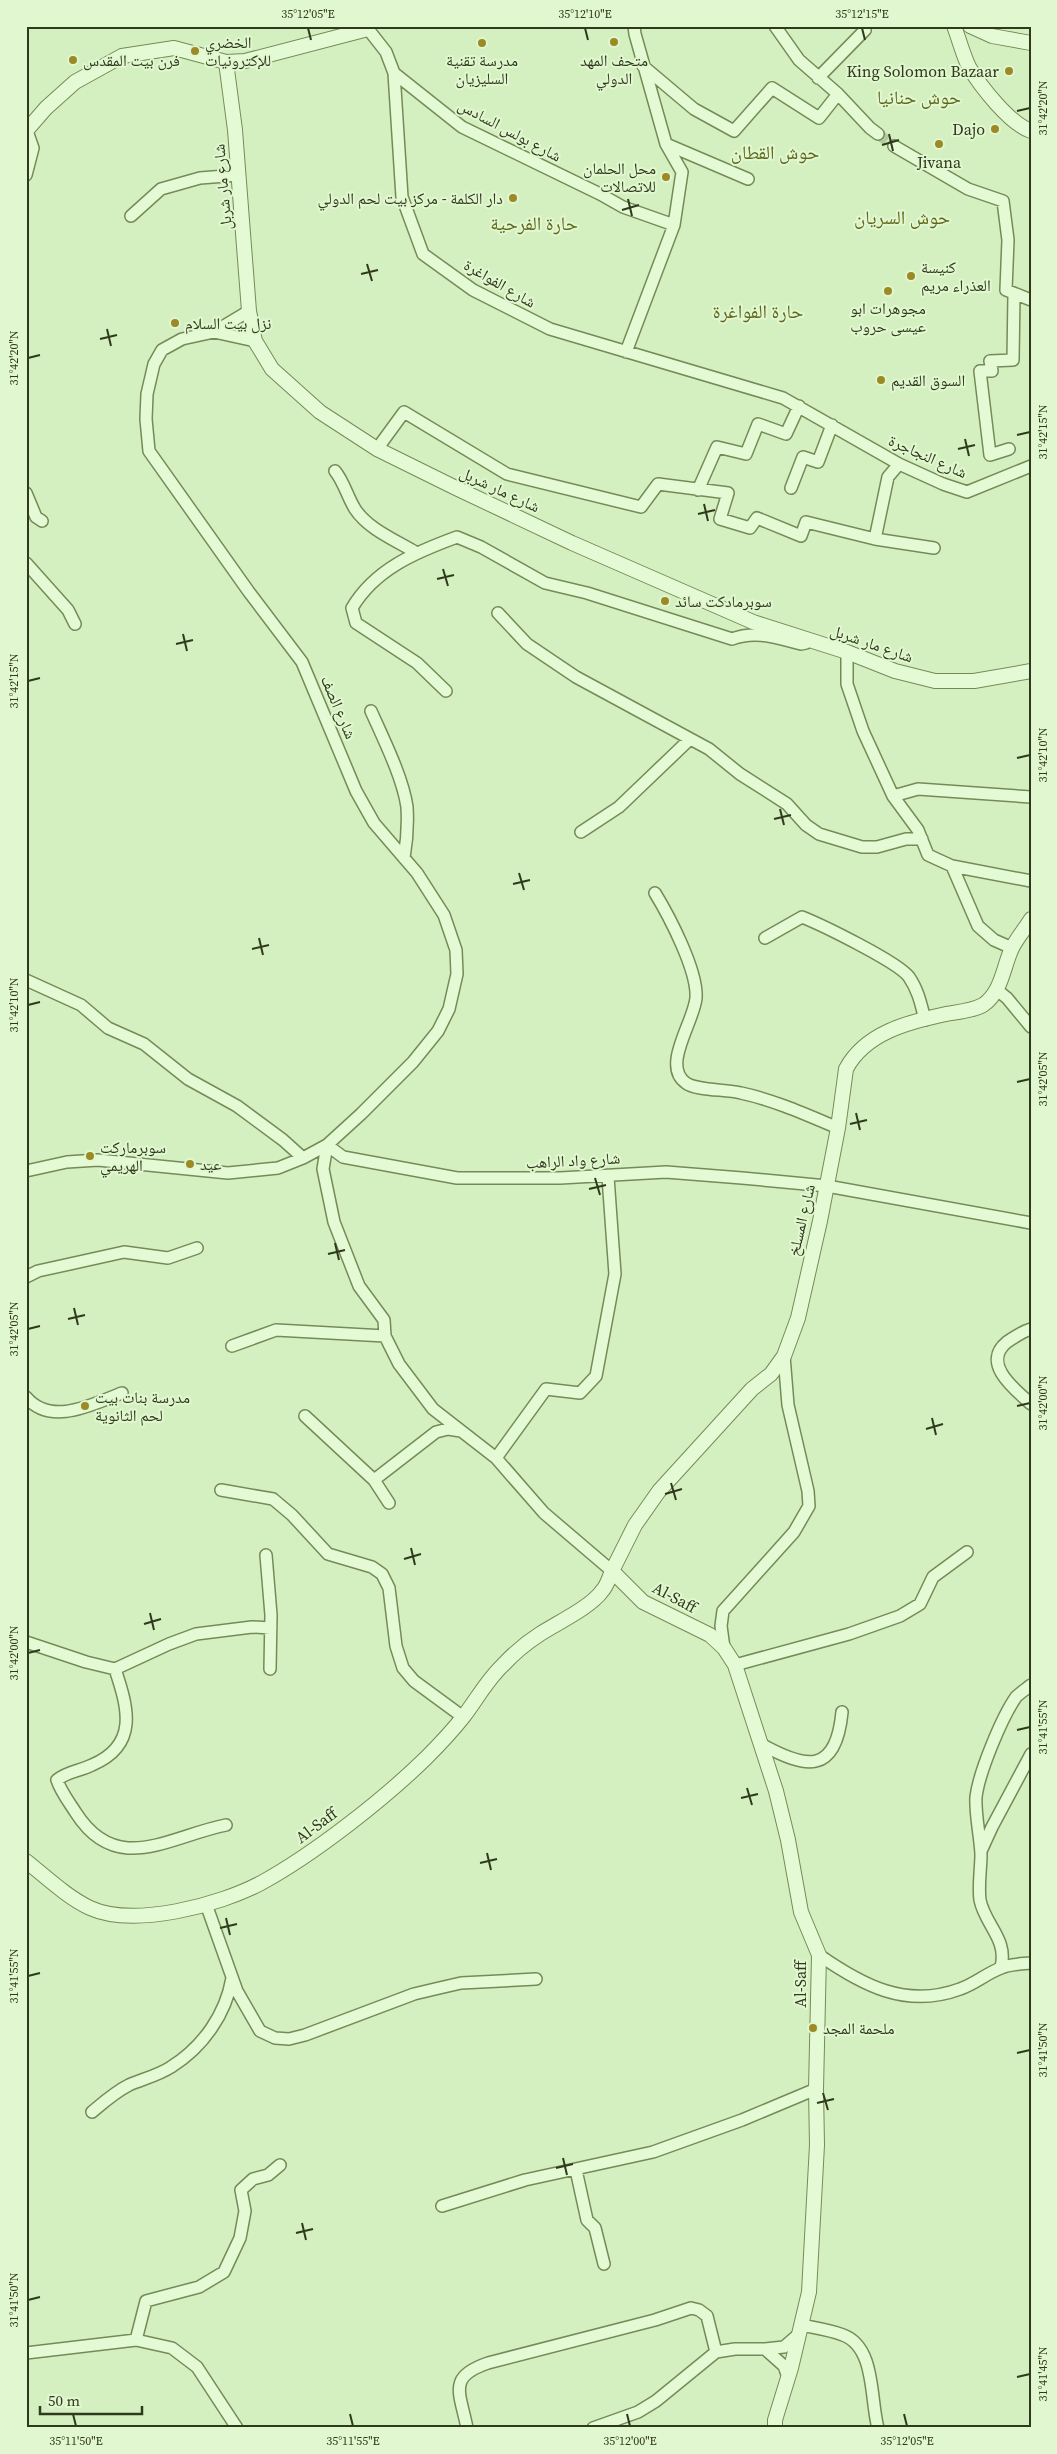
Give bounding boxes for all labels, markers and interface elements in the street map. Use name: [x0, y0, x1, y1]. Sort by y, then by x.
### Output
text: 35°12'05"E: [281, 6, 335, 22]
text: 35°12'10"E: [558, 6, 612, 22]
text: 35°12'15"E: [835, 6, 889, 22]
place label: الخضري للإكترونيات: [205, 31, 271, 71]
marker: متحف المهد الدولي: [608, 36, 620, 48]
marker: مدرسة تقنية السليزيان: [476, 37, 488, 49]
marker: الخضري للإكترونيات: [189, 45, 201, 57]
place label: فرن بيت المقدس: [83, 49, 180, 71]
place label: مدرسة تقنية السليزيان: [446, 49, 518, 89]
place label: متحف المهد الدولي: [580, 49, 648, 91]
marker: فرن بيت المقدس: [67, 54, 79, 66]
place label: King Solomon Bazaar: [846, 60, 999, 82]
marker: King Solomon Bazaar: [1003, 65, 1015, 77]
text: 31°42'20"N: [1035, 80, 1051, 136]
district label: حوش حنانيا: [877, 84, 961, 110]
street label: شارع بولس السادس: [454, 93, 566, 167]
place label: Dajo: [952, 118, 985, 140]
marker: Dajo: [989, 123, 1001, 135]
marker: Jivana: [933, 138, 945, 150]
district label: حوش القطان: [731, 139, 819, 165]
street label: شارع مار شربل: [207, 143, 237, 231]
place label: Jivana: [916, 151, 962, 173]
place label: محل الحلمان للاتصالات: [583, 157, 656, 197]
marker: محل الحلمان للاتصالات: [660, 171, 672, 183]
place label: دار الكلمة - مركز بيت لحم الدولي: [317, 187, 503, 211]
marker: دار الكلمة - مركز بيت لحم الدولي: [507, 192, 519, 204]
district label: حوش السريان: [854, 204, 950, 230]
district label: حارة الفرحية: [490, 210, 578, 236]
street label: شارع الفواغرة: [460, 253, 540, 313]
place label: كنيسة العذراء مريم: [921, 256, 991, 296]
marker: كنيسة العذراء مريم: [905, 270, 917, 282]
marker: مجوهرات ابو عيسى حروب: [882, 285, 894, 297]
place label: مجوهرات ابو عيسى حروب: [850, 297, 926, 337]
district label: حارة الفواغرة: [713, 298, 803, 324]
place label: نزل بيت السلام: [185, 312, 271, 334]
marker: نزل بيت السلام: [169, 317, 181, 329]
text: 31°42'20"N: [6, 330, 22, 386]
place label: السوق القديم: [891, 369, 965, 391]
marker: السوق القديم: [875, 374, 887, 386]
text: 31°42'15"N: [1035, 404, 1051, 460]
street label: شارع النجاجرة: [885, 429, 971, 483]
street label: شارع مار شربل: [456, 461, 544, 517]
place label: سوبرمادكت سائد: [675, 590, 772, 612]
marker: سوبرمادكت سائد: [659, 595, 671, 607]
street label: شارع مار شربل: [828, 619, 916, 667]
text: 31°42'15"N: [6, 653, 22, 709]
street label: شارع الصف: [316, 672, 362, 742]
text: 31°42'10"N: [1035, 727, 1051, 783]
text: 31°42'10"N: [6, 977, 22, 1033]
text: 31°42'05"N: [1035, 1051, 1051, 1107]
place label: سوبرماركت الهريمي: [100, 1136, 166, 1178]
street label: شارع واد الراهب: [525, 1147, 621, 1173]
marker: سوبرماركت الهريمي: [84, 1150, 96, 1162]
place label: عيد: [200, 1153, 221, 1175]
marker: عيد: [184, 1158, 196, 1170]
street label: شارع المسلخ: [782, 1182, 820, 1258]
text: 31°42'05"N: [6, 1301, 22, 1357]
text: 31°42'00"N: [1035, 1375, 1051, 1431]
place label: مدرسة بنات بيت لحم الثانوية: [95, 1386, 190, 1426]
marker: مدرسة بنات بيت لحم الثانوية: [79, 1400, 91, 1412]
street label: Al-Saff: [649, 1576, 702, 1618]
text: 31°42'00"N: [6, 1625, 22, 1681]
text: 31°41'55"N: [1035, 1699, 1051, 1755]
street label: Al-Saff: [291, 1801, 343, 1848]
text: 31°41'55"N: [6, 1948, 22, 2004]
street label: Al-Saff: [789, 1959, 811, 2008]
place label: ملحمة المجد: [823, 2017, 895, 2039]
marker: ملحمة المجد: [807, 2022, 819, 2034]
text: 31°41'50"N: [1035, 2022, 1051, 2078]
text: 31°41'50"N: [6, 2272, 22, 2328]
text: 31°41'45"N: [1035, 2346, 1051, 2402]
scale bar: [40, 2384, 142, 2416]
text: 50 m: [48, 2390, 80, 2411]
text: 35°11'50"E: [49, 2433, 103, 2449]
text: 35°11'55"E: [326, 2433, 380, 2449]
text: 35°12'00"E: [603, 2433, 657, 2449]
text: 35°12'05"E: [880, 2433, 934, 2449]

